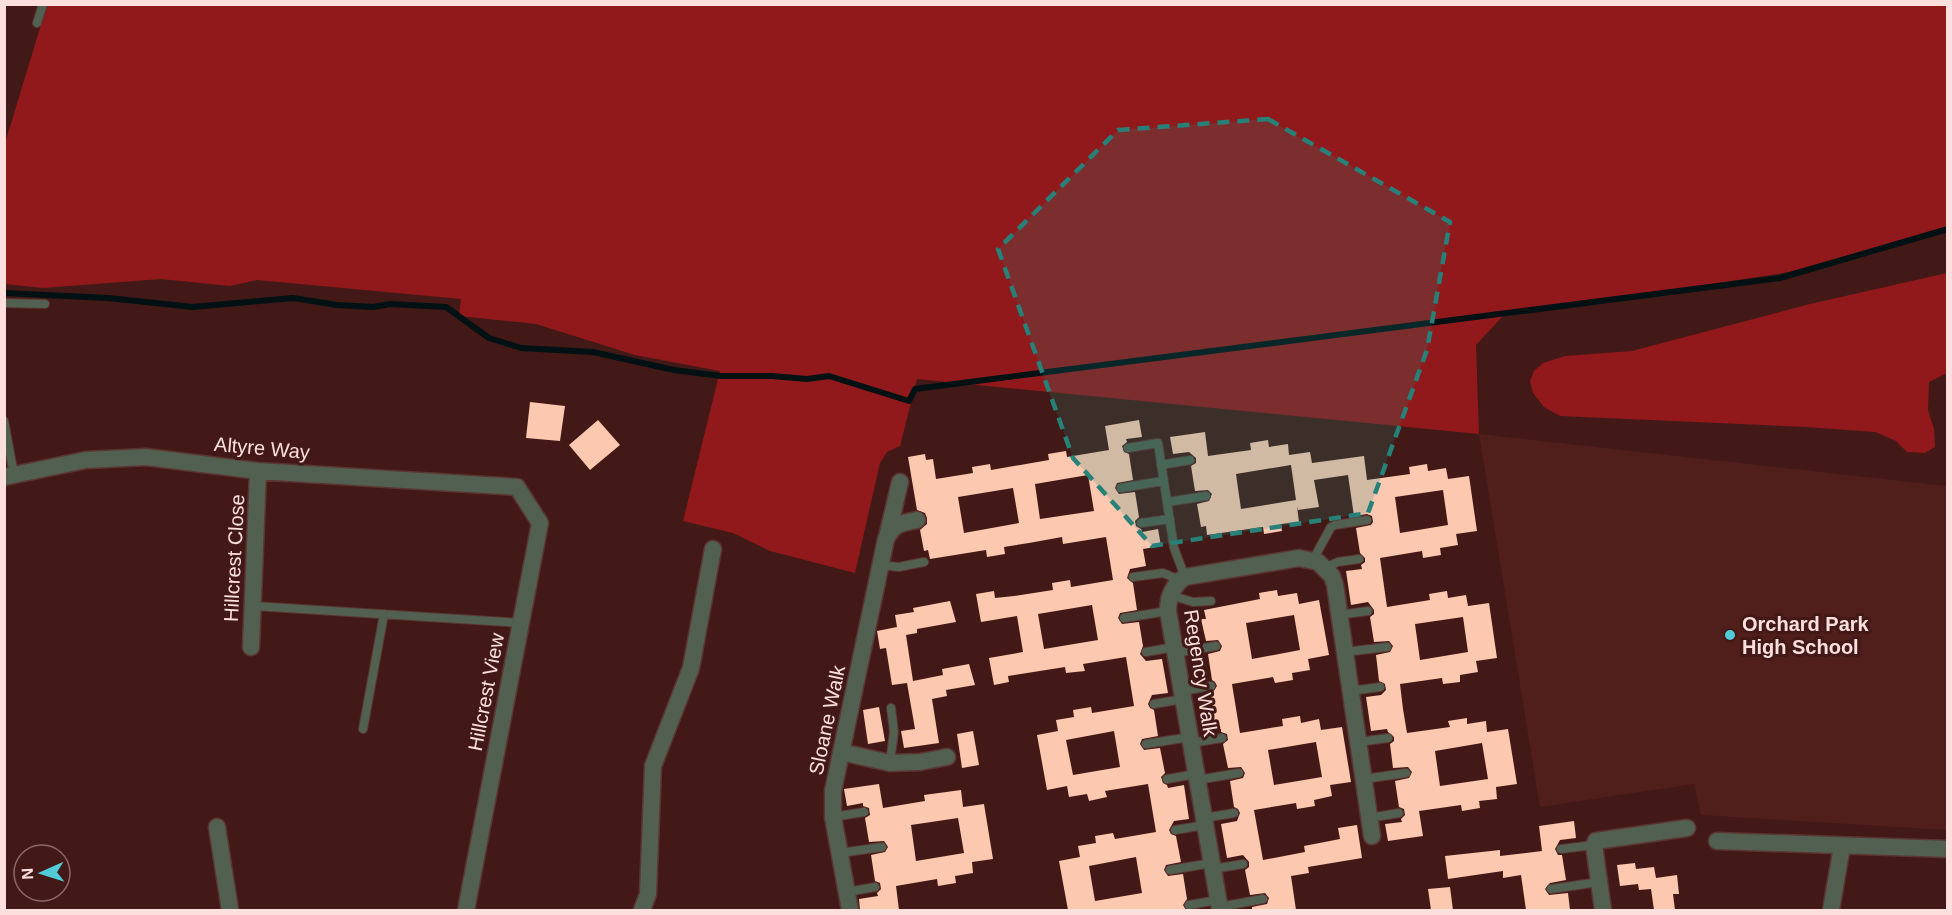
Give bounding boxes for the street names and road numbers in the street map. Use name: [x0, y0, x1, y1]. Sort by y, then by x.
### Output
street label: Altyre Way: [213, 433, 311, 463]
street label: Hillcrest Close: [220, 494, 248, 622]
street label: Regency Walk: [1180, 608, 1222, 739]
street label: Hillcrest View: [464, 631, 508, 753]
street label: Sloane Walk: [805, 662, 850, 777]

